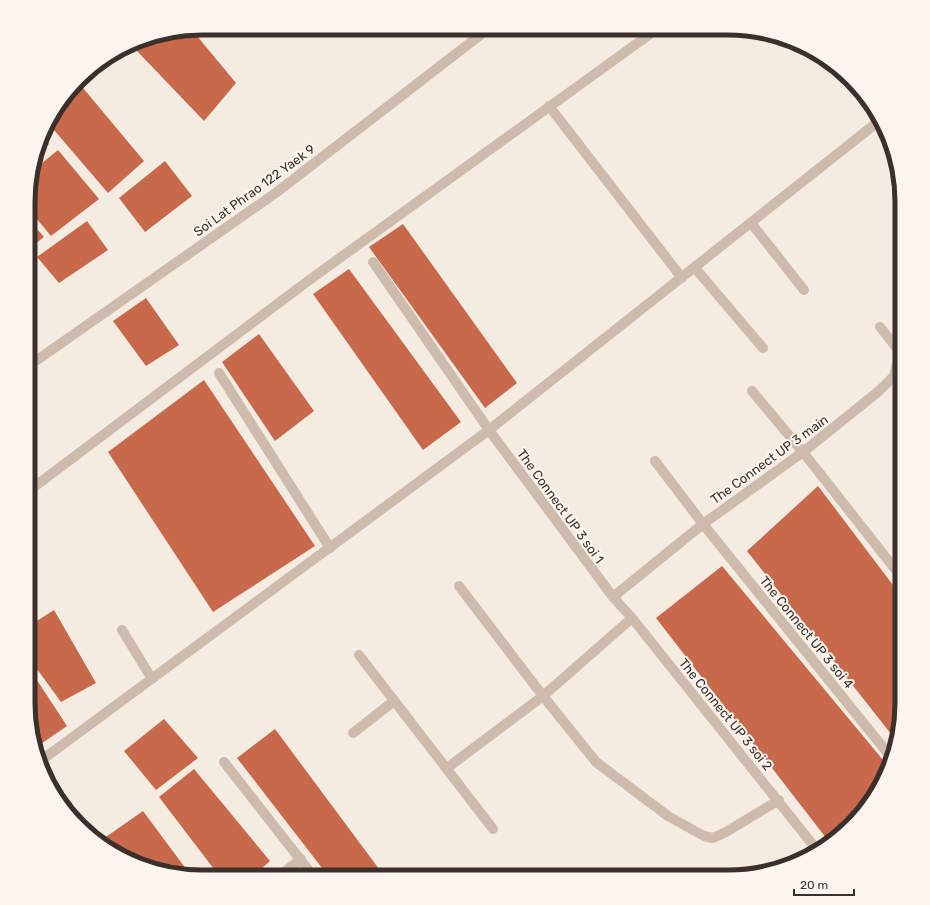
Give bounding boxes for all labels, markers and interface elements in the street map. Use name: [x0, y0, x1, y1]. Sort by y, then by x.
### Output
street label: Soi Lat Phrao 122 Yaek 9: [191, 141, 318, 239]
street label: The Connect UP 3 main: [708, 412, 831, 507]
street label: The Connect UP 3 soi 1: [514, 446, 607, 566]
street label: The Connect UP 3 soi 4: [757, 573, 857, 691]
street label: The Connect UP 3 soi 2: [676, 655, 775, 773]
scale bar: [794, 871, 854, 897]
text: 20 m: [800, 878, 828, 892]

